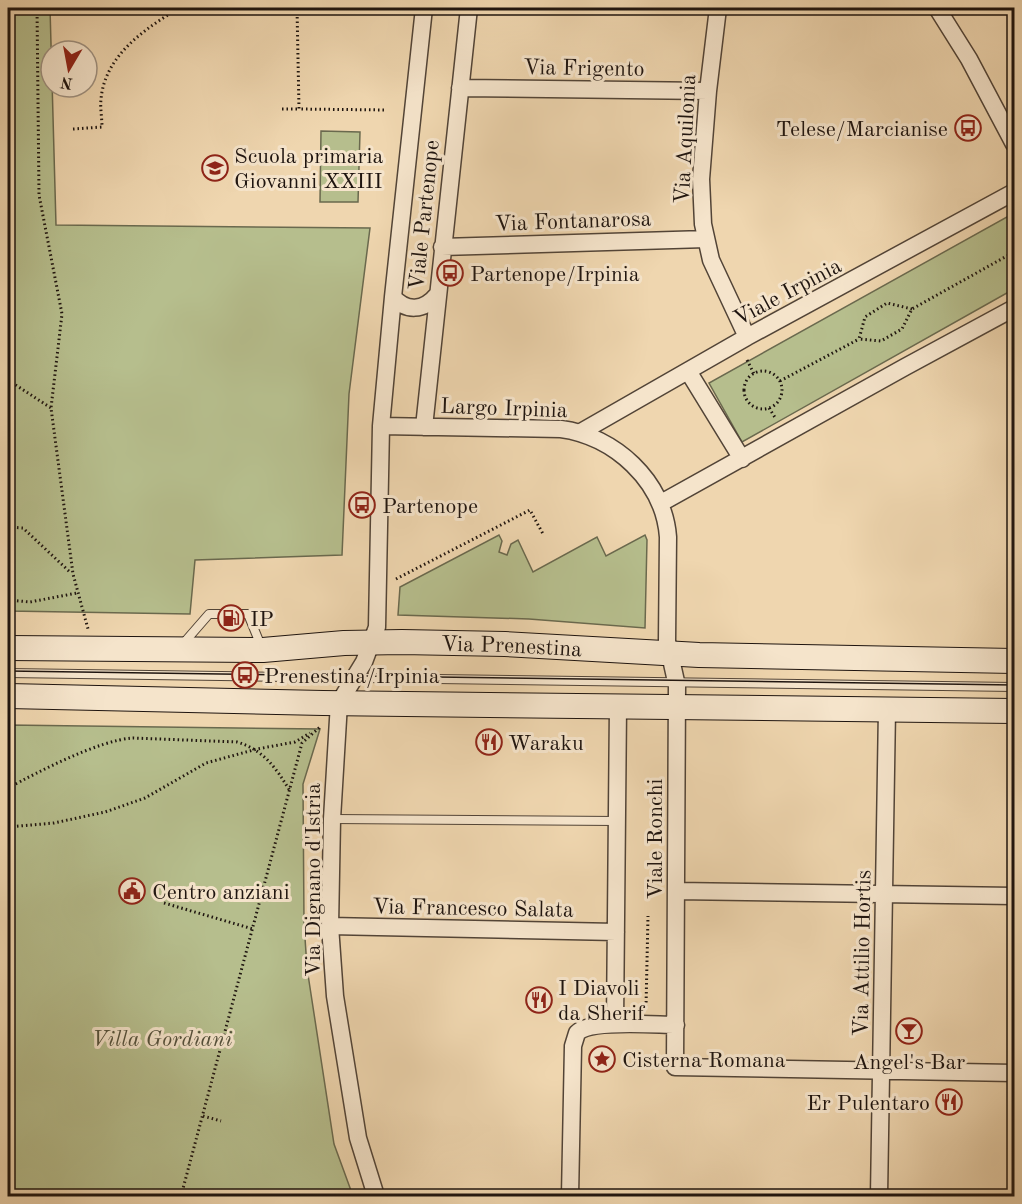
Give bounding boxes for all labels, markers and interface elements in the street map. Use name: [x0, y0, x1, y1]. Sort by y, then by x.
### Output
north arrow: [39, 39, 99, 99]
street label: Via Frigento: [523, 57, 645, 81]
text: N: [59, 73, 74, 91]
street label: Via Aquilonia: [672, 73, 700, 205]
bus stop icon: Telese/Marcianise: [953, 113, 983, 143]
place label: Telese/Marcianise: [776, 119, 948, 141]
street label: Viale Partenope: [406, 139, 444, 291]
place label: Scuola primaria Giovanni XXIII: [234, 146, 384, 193]
school or university icon: Scuola primaria Giovanni XXIII: [200, 153, 230, 183]
street label: Via Fontanarosa: [494, 208, 652, 236]
street label: Viale Irpinia: [730, 255, 846, 330]
bus stop icon: Partenope/Irpinia: [435, 258, 465, 288]
place label: Partenope/Irpinia: [470, 264, 640, 286]
street label: Largo Irpinia: [440, 396, 568, 422]
bus stop icon: Partenope: [347, 490, 377, 520]
place label: Partenope: [382, 496, 478, 518]
fuel station icon: IP: [216, 603, 246, 633]
place label: IP: [250, 609, 274, 631]
street label: Via Prenestina: [441, 634, 583, 661]
bus stop icon: Prenestina/Irpinia: [230, 660, 260, 690]
place label: Prenestina/Irpinia: [264, 666, 440, 688]
restaurant icon: Waraku: [474, 727, 504, 757]
place label: Waraku: [508, 733, 584, 755]
street label: Viale Ronchi: [645, 778, 667, 900]
street label: Via Dignano d'Istria: [303, 783, 325, 977]
street label: Via Attilio Hortis: [851, 870, 875, 1036]
public building icon: Centro anziani: [117, 876, 147, 906]
place label: Centro anziani: [152, 882, 290, 904]
street label: Via Francesco Salata: [372, 896, 574, 922]
place label: I Diavoli da Sherif: [558, 978, 645, 1025]
restaurant icon: I Diavoli da Sherif: [524, 985, 554, 1015]
bar icon: Angel's Bar: [894, 1016, 924, 1046]
park label: Villa Gordiani: [92, 1029, 233, 1051]
place icon: Cisterna Romana: [587, 1044, 617, 1074]
place label: Cisterna Romana: [622, 1050, 786, 1072]
place label: Angel's Bar: [853, 1052, 965, 1074]
restaurant icon: Er Pulentaro: [934, 1087, 964, 1117]
place label: Er Pulentaro: [806, 1093, 930, 1115]

